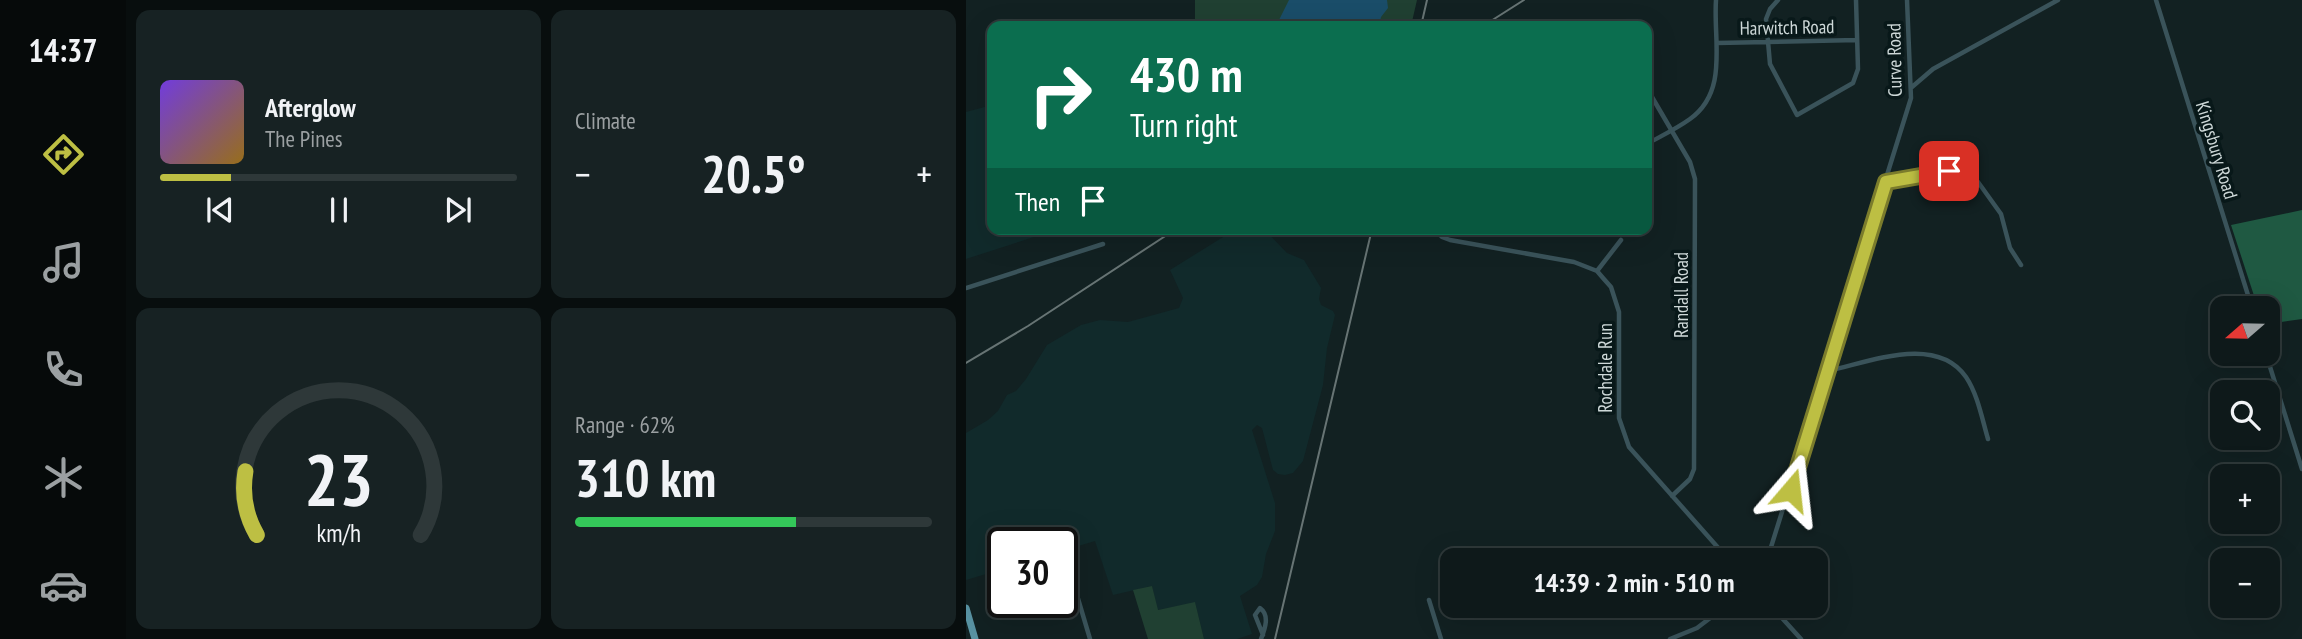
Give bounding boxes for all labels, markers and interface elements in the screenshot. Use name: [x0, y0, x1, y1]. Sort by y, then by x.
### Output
street label: Harwitch Road: [1739, 14, 1835, 40]
street label: Curve Road: [1881, 23, 1907, 97]
text: 14:37: [28, 29, 98, 71]
text: 430 m: [1130, 42, 1243, 106]
icon: right: [1015, 49, 1106, 140]
text: Afterglow: [265, 91, 356, 124]
street label: Kingsbury Road: [2191, 98, 2243, 202]
text: Turn right: [1130, 104, 1238, 146]
text: Climate: [575, 106, 636, 135]
text: The Pines: [265, 124, 343, 153]
icon: directions: [39, 130, 88, 179]
text: 20.5°: [701, 140, 806, 207]
pin: [1919, 141, 1979, 201]
text: −: [575, 149, 591, 198]
text: +: [916, 149, 932, 198]
icon: arrive: [1930, 152, 1968, 190]
icon: arrive: [1074, 182, 1112, 220]
text: Then: [1015, 185, 1060, 218]
icon: previous: [201, 191, 239, 229]
icon: pause: [320, 191, 358, 229]
icon: next: [439, 191, 477, 229]
icon: music: [39, 238, 88, 287]
street label: Randall Road: [1669, 252, 1693, 338]
north arrow: [2210, 296, 2280, 366]
map controls: [2210, 296, 2280, 618]
street label: Rochdale Run: [1593, 323, 1617, 413]
icon: phone: [39, 345, 88, 394]
button: search: [2210, 380, 2280, 450]
text: Range · 62%: [575, 410, 675, 439]
text: 23: [304, 431, 373, 525]
text: 310 km: [575, 444, 716, 511]
icon: climate: [39, 453, 88, 502]
position arrow: [1754, 453, 1828, 527]
button: +: [2210, 464, 2280, 534]
text: km/h: [316, 516, 361, 548]
speed limit sign: 30: [987, 527, 1078, 618]
button: −: [2210, 548, 2280, 618]
icon: car: [39, 561, 88, 610]
text: 14:39 · 2 min · 510 m: [1534, 566, 1734, 599]

